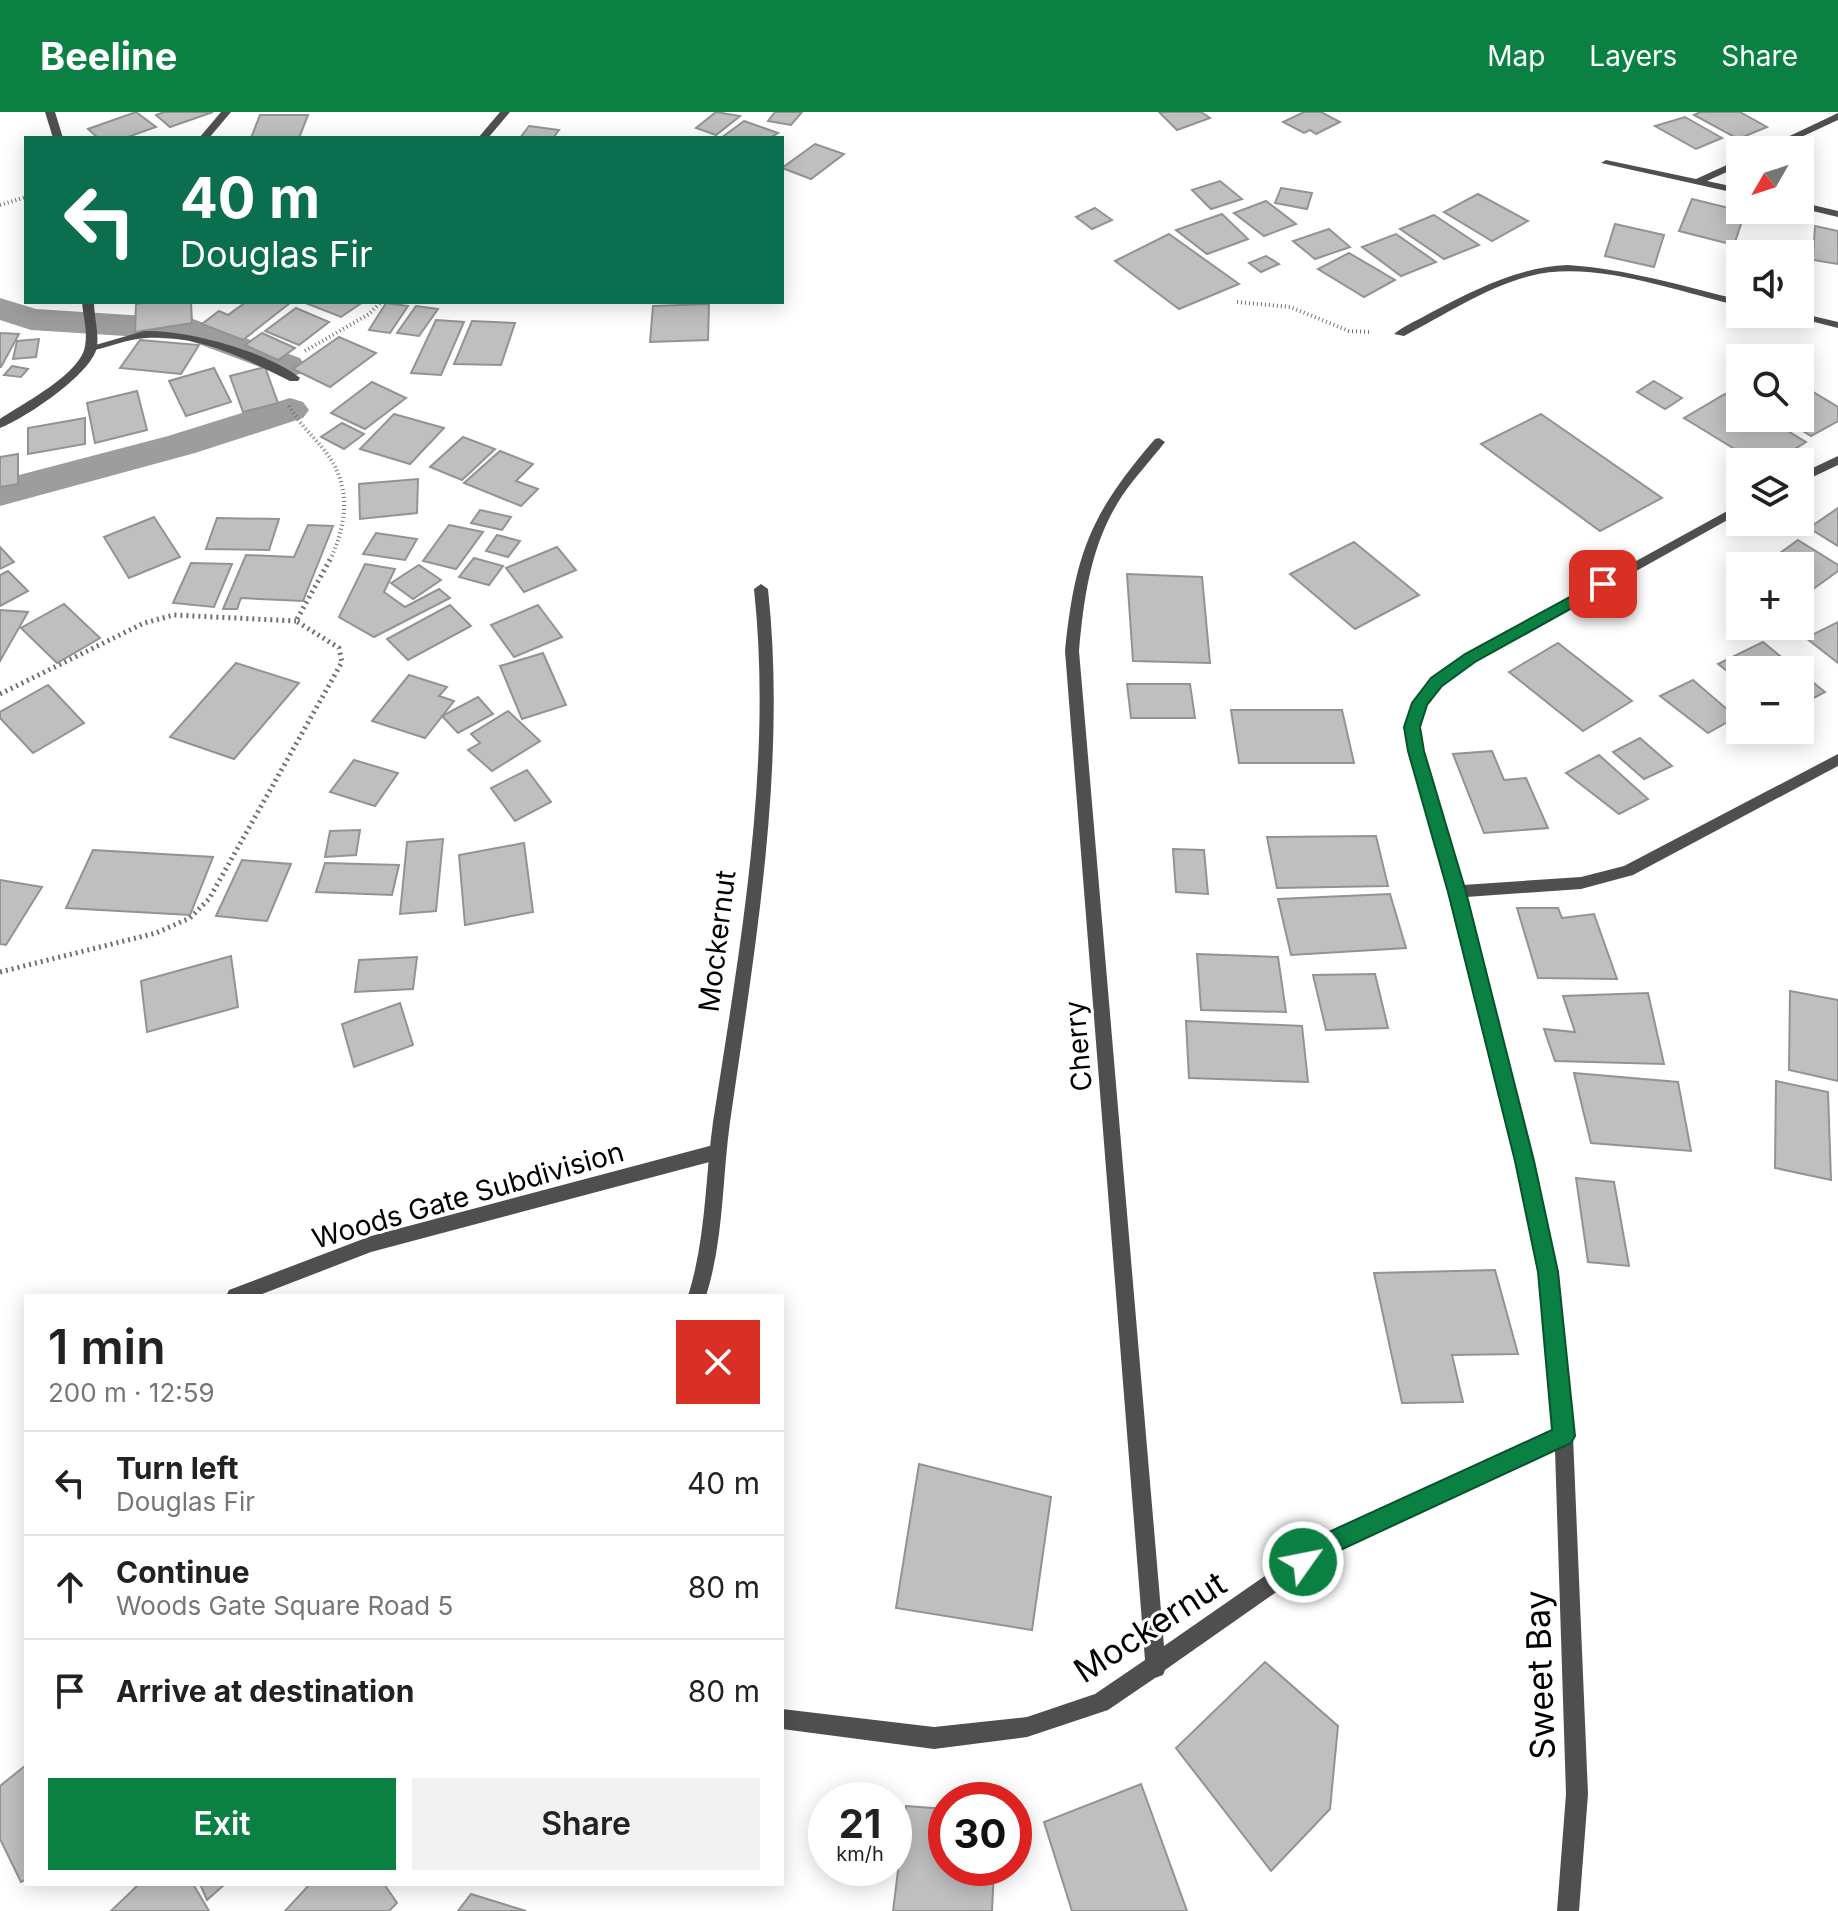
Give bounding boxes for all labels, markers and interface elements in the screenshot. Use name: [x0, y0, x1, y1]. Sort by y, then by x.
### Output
text: Beeline: [40, 33, 177, 79]
text: Map: [1487, 39, 1545, 73]
text: Layers: [1589, 39, 1677, 73]
text: Share: [1721, 39, 1798, 73]
north arrow: [1726, 136, 1814, 224]
map controls: [1726, 136, 1814, 744]
text: 40 m: [180, 164, 320, 232]
icon: left: [48, 168, 152, 272]
text: Douglas Fir: [180, 232, 373, 276]
button: sound: [1726, 240, 1814, 328]
button: search: [1726, 344, 1814, 432]
button: layers: [1726, 448, 1814, 536]
pin: [1569, 550, 1637, 618]
button: +: [1726, 552, 1814, 640]
icon: arrive: [1581, 562, 1625, 606]
button: −: [1726, 656, 1814, 744]
street label: Mockernut: [691, 868, 743, 1014]
street label: Cherry: [1057, 999, 1099, 1093]
street label: Woods Gate Subdivision: [308, 1134, 628, 1256]
text: 1 min: [48, 1317, 166, 1376]
button: close: [676, 1320, 760, 1404]
text: 200 m · 12:59: [48, 1377, 215, 1408]
text: Turn left: [116, 1450, 238, 1486]
icon: left: [48, 1461, 92, 1505]
text: 40 m: [687, 1465, 760, 1501]
text: Douglas Fir: [116, 1486, 255, 1517]
position arrow: [1261, 1520, 1345, 1604]
text: Continue: [116, 1554, 250, 1590]
street label: Mockernut: [1066, 1562, 1233, 1691]
icon: ahead: [48, 1565, 92, 1609]
text: 80 m: [688, 1569, 760, 1605]
text: Woods Gate Square Road 5: [116, 1590, 453, 1621]
street label: Sweet Bay: [1516, 1590, 1563, 1760]
icon: arrive: [48, 1669, 92, 1713]
text: Arrive at destination: [116, 1673, 414, 1709]
text: 80 m: [688, 1673, 760, 1709]
button: Exit: [48, 1778, 396, 1870]
button: Share: [412, 1778, 760, 1870]
speed limit sign: 30: [928, 1782, 1032, 1886]
text: 21: [839, 1799, 881, 1848]
text: km/h: [836, 1842, 884, 1866]

